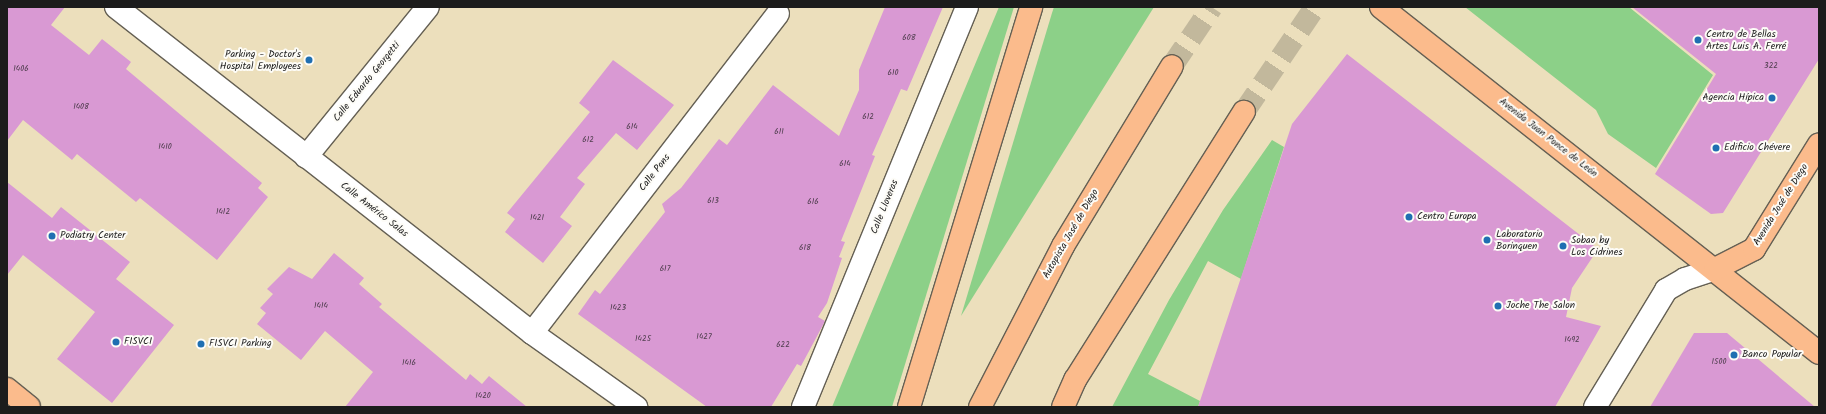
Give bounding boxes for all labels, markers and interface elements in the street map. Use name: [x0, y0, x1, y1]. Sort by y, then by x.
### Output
place label: Centro de Bellas Artes Luis A. Ferré: [1706, 28, 1786, 52]
house number: 608: [902, 33, 916, 43]
marker: Centro de Bellas Artes Luis A. Ferré: [1693, 35, 1703, 45]
street label: Calle Eduardo Georgetti: [331, 40, 403, 124]
place label: Parking - Doctor's Hospital Employees: [220, 48, 301, 72]
marker: Parking - Doctor's Hospital Employees: [304, 55, 314, 65]
house number: 322: [1764, 61, 1778, 71]
house number: 1406: [13, 64, 29, 74]
house number: 610: [888, 68, 898, 78]
place label: Agencia Hípica: [1702, 92, 1764, 104]
marker: Agencia Hípica: [1767, 93, 1777, 103]
street label: Avenida Juan Ponce de León: [1497, 96, 1599, 180]
house number: 1408: [73, 102, 89, 112]
house number: 612: [862, 112, 874, 122]
house number: 614: [626, 122, 638, 132]
house number: 611: [774, 127, 784, 137]
house number: 612: [582, 135, 594, 145]
house number: 1410: [158, 142, 172, 152]
place label: Edificio Chévere: [1724, 142, 1790, 154]
marker: Edificio Chévere: [1711, 143, 1721, 153]
street label: Calle Pons: [637, 152, 673, 194]
house number: 614: [839, 159, 851, 169]
street label: Avenida José de Diego: [1751, 162, 1811, 248]
street label: Calle Lloveras: [869, 178, 901, 236]
street label: Calle Américo Salas: [338, 180, 410, 240]
street label: Autopista José de Diego: [1040, 187, 1102, 281]
house number: 613: [707, 196, 719, 206]
house number: 616: [807, 197, 819, 207]
house number: 1412: [216, 207, 230, 217]
place label: Centro Europa: [1417, 211, 1477, 223]
marker: Centro Europa: [1404, 212, 1414, 222]
house number: 1421: [530, 213, 544, 223]
place label: Laboratorio Borinquen: [1496, 228, 1543, 252]
place label: Podiatry Center: [60, 230, 125, 242]
marker: Podiatry Center: [47, 231, 57, 241]
marker: Laboratorio Borinquen: [1481, 234, 1493, 246]
place label: Sobao by Los Cidrines: [1571, 234, 1622, 258]
marker: Sobao by Los Cidrines: [1558, 241, 1568, 251]
house number: 618: [799, 243, 811, 253]
house number: 617: [660, 264, 670, 274]
place label: Joche The Salon: [1506, 300, 1575, 312]
house number: 1414: [314, 301, 328, 311]
marker: Joche The Salon: [1493, 301, 1503, 311]
house number: 1423: [610, 303, 626, 313]
house number: 1427: [696, 332, 712, 342]
house number: 1425: [635, 334, 651, 344]
house number: 1492: [1564, 335, 1580, 345]
place label: FISVCI: [124, 336, 152, 348]
marker: FISVCI: [111, 337, 121, 347]
place label: FISVCI Parking: [209, 338, 272, 350]
marker: FISVCI Parking: [196, 339, 206, 349]
house number: 622: [776, 340, 790, 350]
place label: Banco Popular: [1742, 349, 1801, 361]
marker: Banco Popular: [1729, 350, 1739, 360]
house number: 1500: [1712, 357, 1726, 367]
house number: 1416: [402, 358, 416, 368]
house number: 1420: [475, 391, 491, 401]

